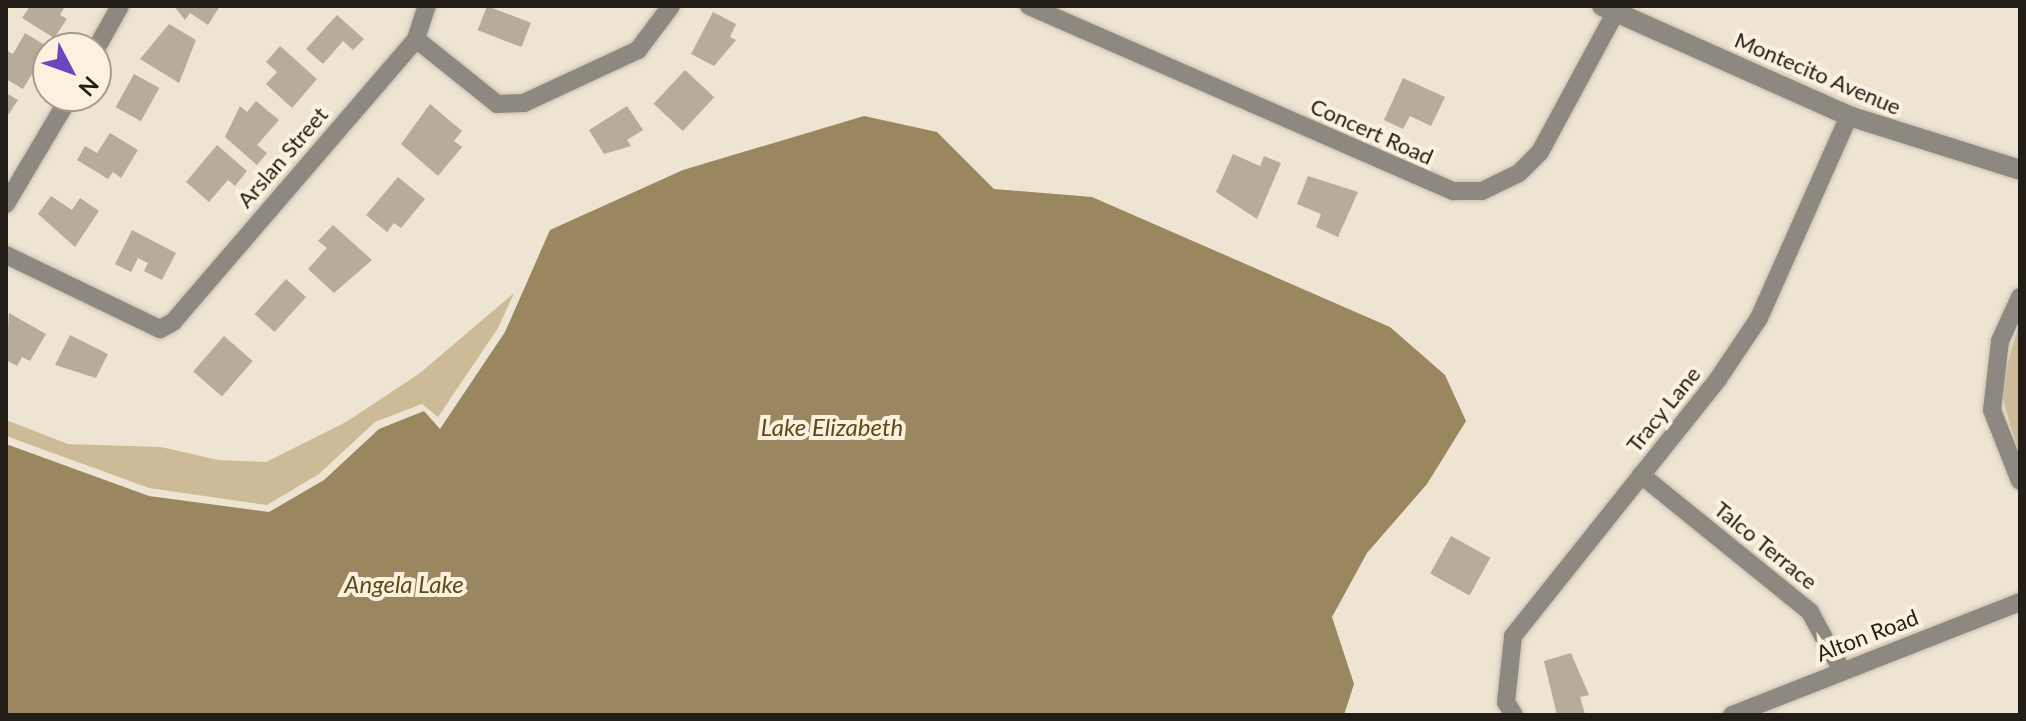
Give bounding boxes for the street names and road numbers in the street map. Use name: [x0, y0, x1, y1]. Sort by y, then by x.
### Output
street label: Montecito Avenue: [1731, 26, 1905, 120]
street label: Concert Road: [1307, 92, 1437, 170]
street label: Arslan Street: [231, 101, 333, 213]
street label: Tracy Lane: [1620, 361, 1706, 457]
street label: Talco Terrace: [1709, 495, 1823, 595]
street label: Alton Road: [1812, 603, 1922, 667]

